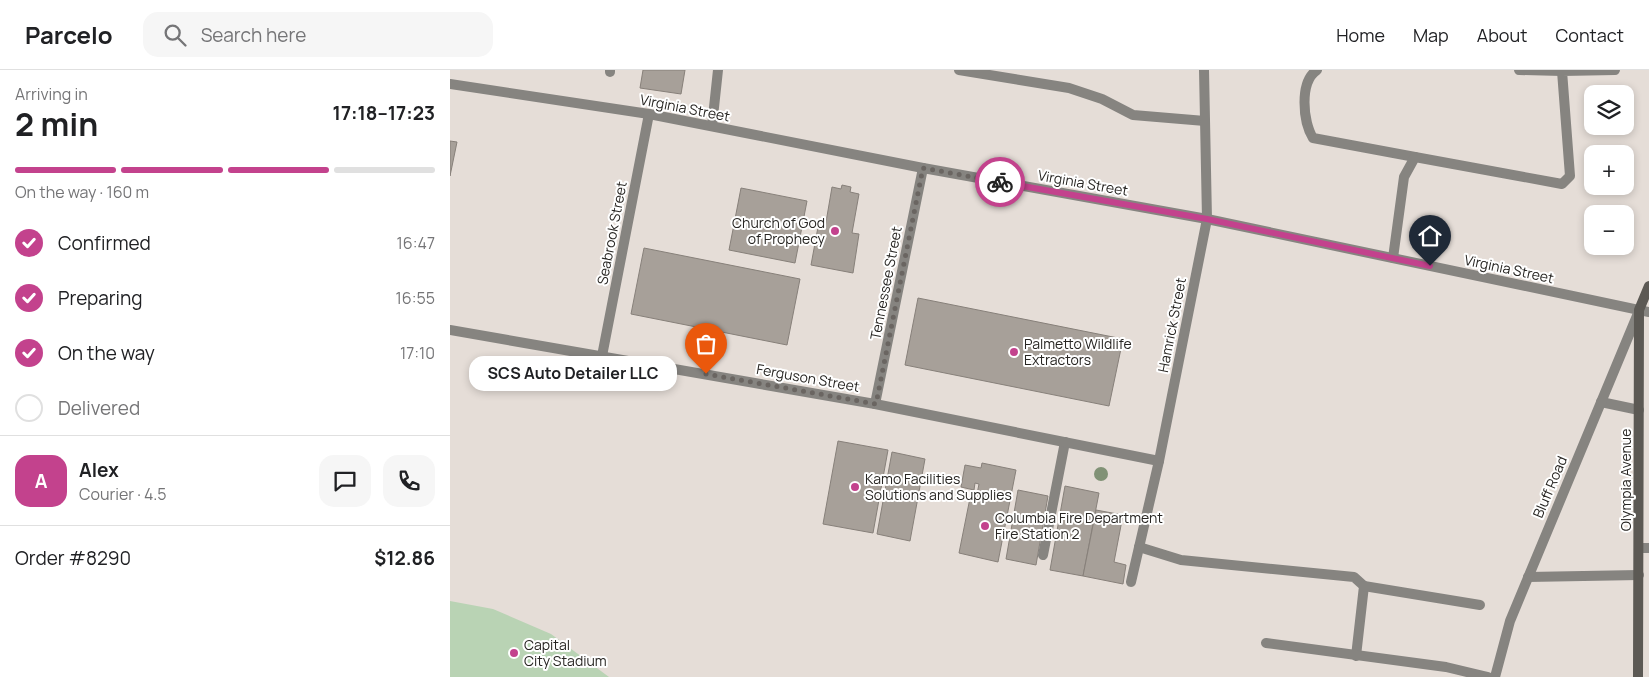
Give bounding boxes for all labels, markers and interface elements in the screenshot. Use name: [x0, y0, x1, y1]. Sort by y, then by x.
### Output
search box: [143, 12, 493, 57]
text: Parcelo: [25, 18, 113, 51]
icon: search: [161, 21, 189, 49]
text: Search here: [201, 22, 306, 48]
text: Home: [1336, 23, 1385, 47]
text: Map: [1413, 23, 1449, 47]
text: About: [1477, 23, 1527, 47]
text: Contact: [1555, 23, 1624, 47]
text: Arriving in: [15, 83, 88, 105]
map controls: [1584, 85, 1634, 255]
button: layers: [1584, 85, 1634, 135]
street label: Virginia Street: [639, 89, 732, 126]
text: 17:18–17:23: [333, 100, 435, 126]
text: 2 min: [15, 102, 98, 146]
button: +: [1584, 145, 1634, 195]
courier: [975, 157, 1025, 207]
street label: Virginia Street: [1037, 165, 1130, 200]
icon: bike: [986, 168, 1014, 196]
street label: Seabrook Street: [592, 179, 631, 286]
text: On the way · 160 m: [15, 181, 149, 203]
button: −: [1584, 205, 1634, 255]
place label: Church of God of Prophecy: [732, 213, 826, 248]
pin: [1409, 215, 1451, 266]
icon: home: [1416, 222, 1444, 250]
street label: Tennessee Street: [865, 224, 906, 341]
marker: Church of God of Prophecy: [829, 225, 841, 237]
icon: check: [15, 229, 43, 257]
text: Confirmed: [58, 230, 151, 256]
text: 16:47: [397, 232, 435, 254]
street label: Virginia Street: [1463, 250, 1556, 287]
street label: Hamrick Street: [1153, 276, 1190, 374]
icon: check: [15, 284, 43, 312]
text: Preparing: [58, 285, 143, 311]
text: 16:55: [396, 287, 435, 309]
pin: [685, 323, 727, 374]
icon: bag: [692, 330, 720, 358]
place label: Palmetto Wildlife Extractors: [1024, 334, 1132, 369]
icon: check: [15, 339, 43, 367]
text: On the way: [58, 340, 155, 366]
text: 17:10: [400, 342, 435, 364]
marker: Palmetto Wildlife Extractors: [1008, 346, 1020, 358]
callout: SCS Auto Detailer LLC: [469, 356, 676, 392]
street label: Ferguson Street: [755, 359, 861, 396]
text: SCS Auto Detailer LLC: [488, 362, 658, 384]
text: Delivered: [58, 395, 140, 421]
street label: Olympia Avenue: [1616, 429, 1635, 531]
street label: Bluff Road: [1528, 453, 1571, 521]
button: chat: [319, 455, 371, 507]
button: phone: [383, 455, 435, 507]
text: Alex: [79, 457, 119, 483]
text: A: [35, 468, 47, 494]
place label: Kamo Facilities Solutions and Supplies: [865, 469, 1012, 504]
marker: Kamo Facilities Solutions and Supplies: [849, 481, 861, 493]
text: Courier · 4.5: [79, 483, 166, 505]
place label: Columbia Fire Department Fire Station 2: [995, 508, 1163, 543]
marker: Columbia Fire Department Fire Station 2: [979, 520, 991, 532]
text: Order #8290: [15, 545, 131, 571]
text: $12.86: [374, 545, 435, 571]
place label: Capital City Stadium: [524, 635, 607, 670]
marker: Capital City Stadium: [508, 647, 520, 659]

